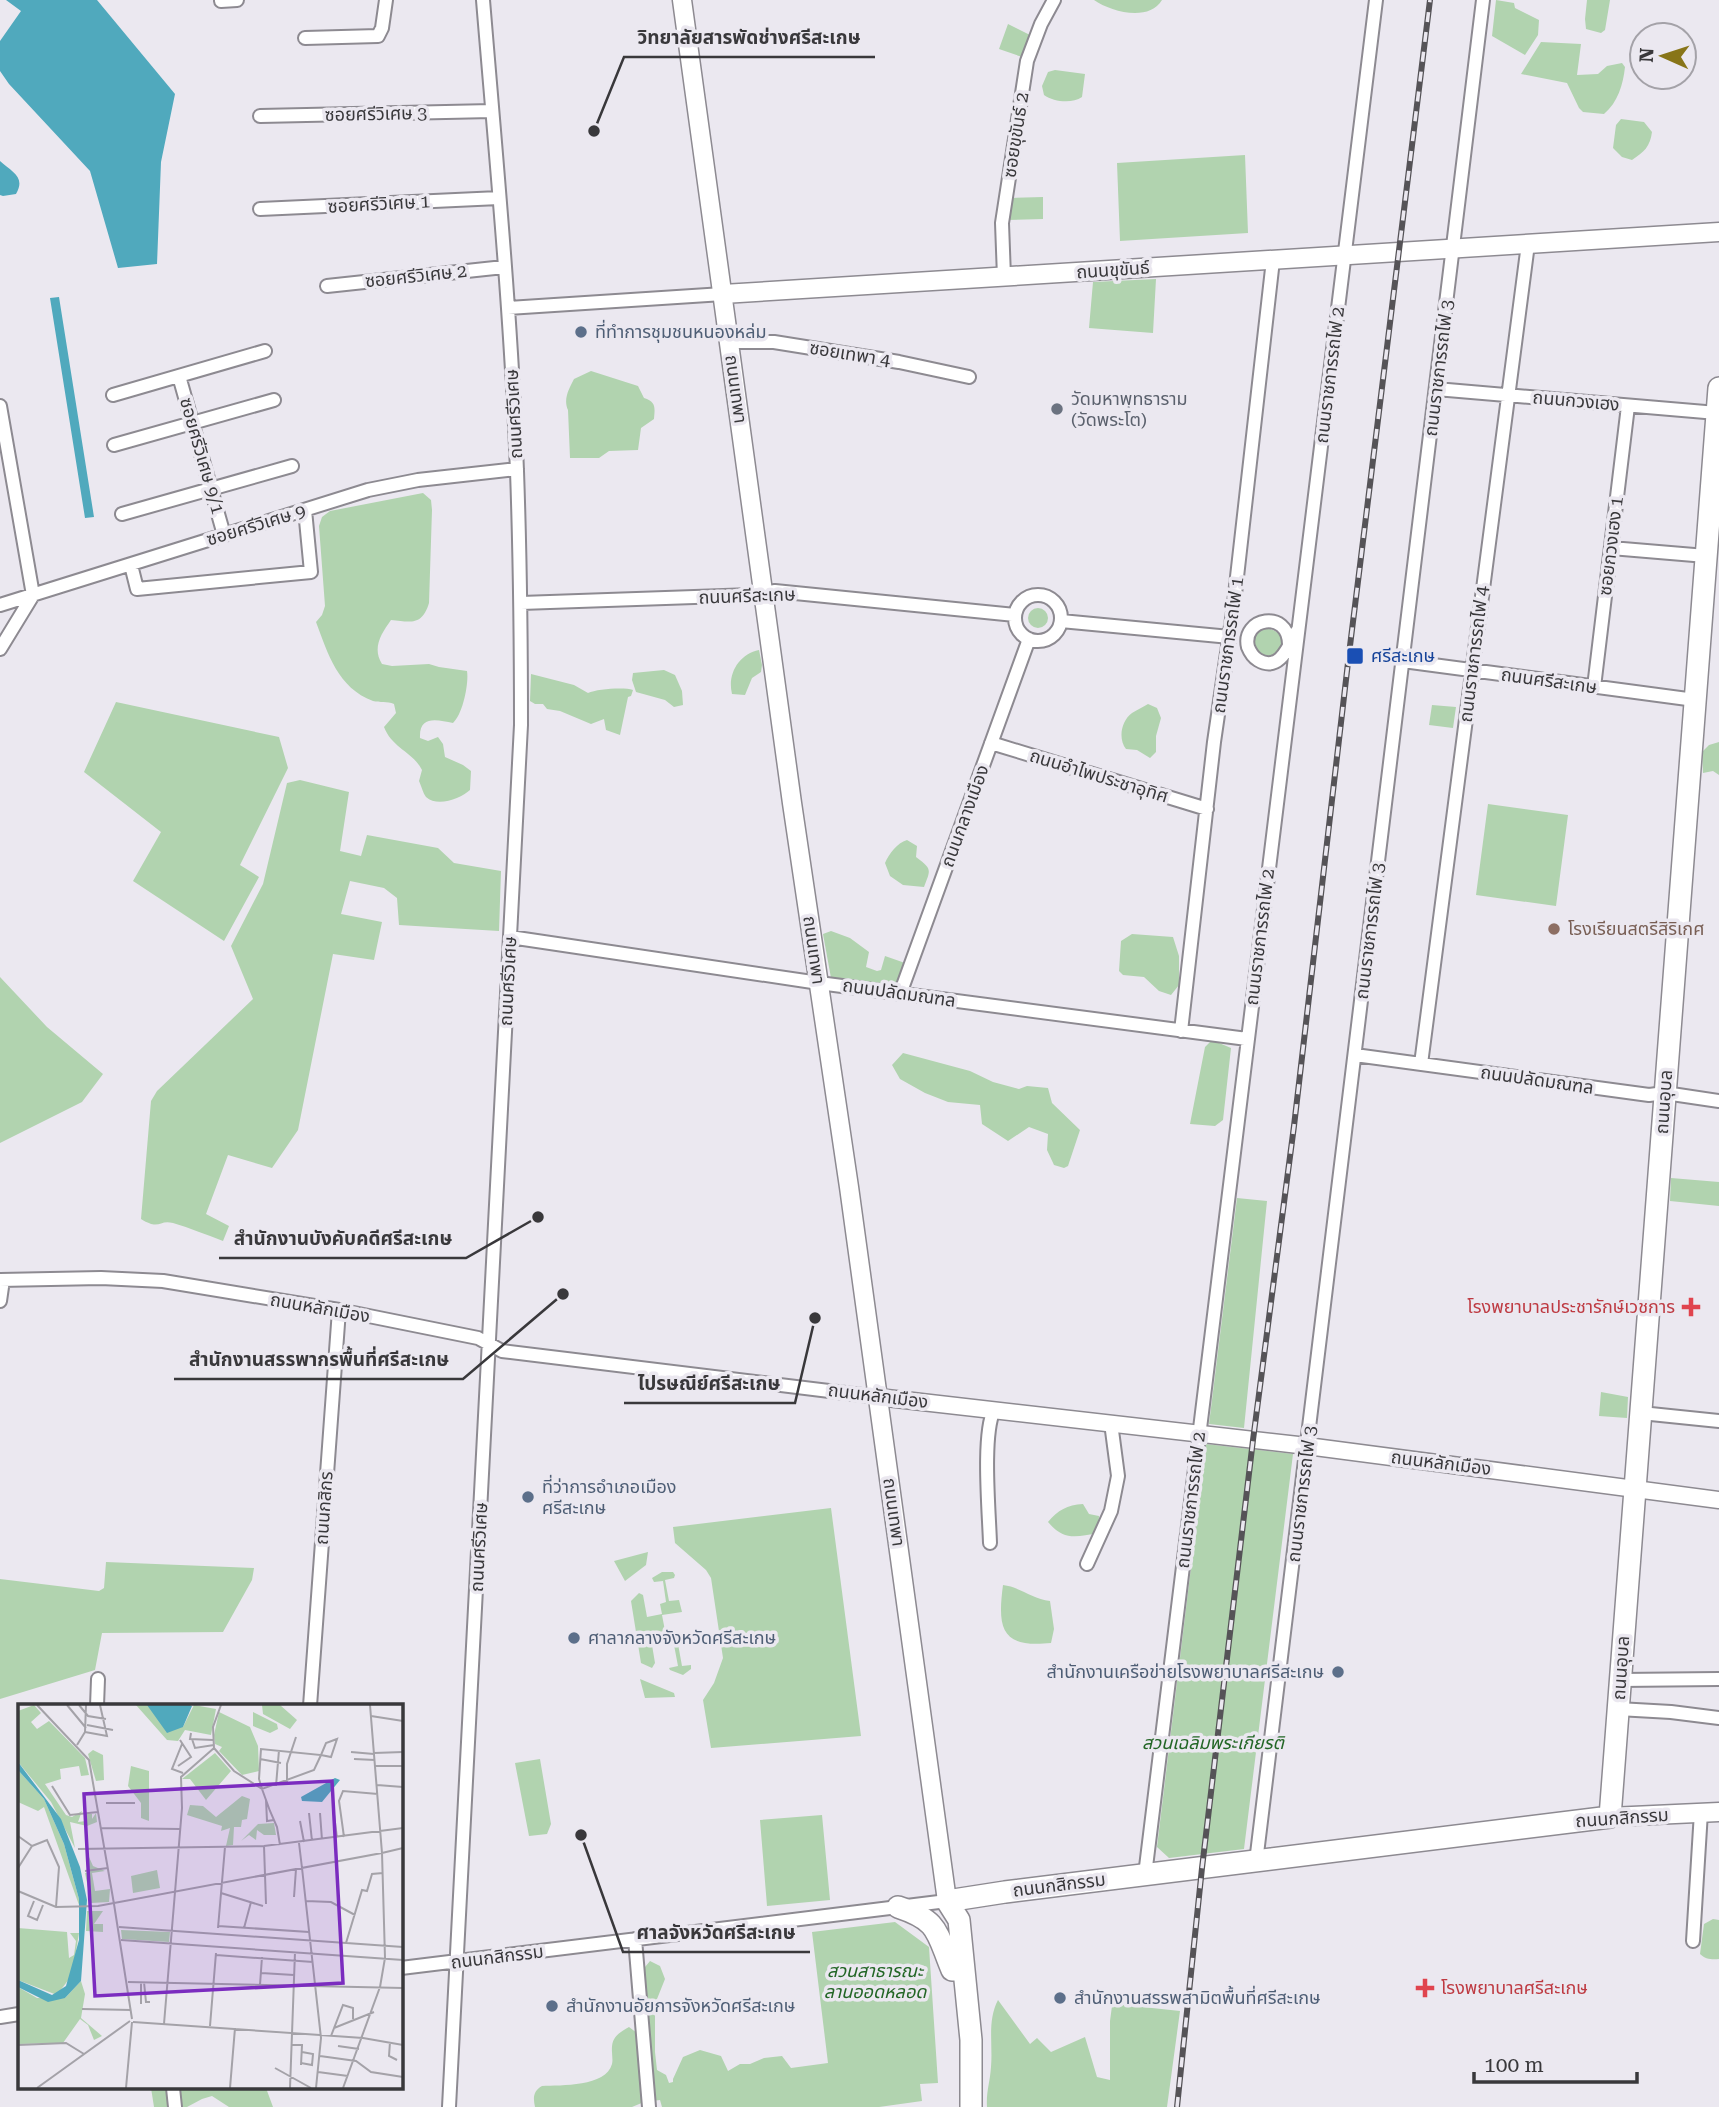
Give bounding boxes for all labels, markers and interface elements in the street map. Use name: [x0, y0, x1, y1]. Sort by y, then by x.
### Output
callout: วิทยาลัยสารพัดช่างศรีสะเกษ: [624, 17, 875, 57]
north arrow: [1628, 21, 1698, 91]
text: วิทยาลัยสารพัดช่างศรีสะเกษ: [637, 26, 861, 49]
text: N: [1635, 47, 1658, 63]
street label: ซอยขุขันธ์ 2: [998, 91, 1034, 179]
street label: ซอยศรีวิเศษ 3: [325, 102, 427, 125]
street label: ซอยศรีวิเศษ 1: [327, 190, 431, 217]
street label: ถนนขุขันธ์: [1076, 256, 1151, 284]
street label: ซอยศรีวิเศษ 2: [364, 260, 468, 291]
street label: ถนนราชการรถไฟ 3: [1420, 298, 1457, 437]
street label: ถนนราชการรถไฟ 2: [1311, 305, 1348, 444]
place label: ที่ทำการชุมชนหนองหล่ม: [595, 319, 767, 343]
marker: ที่ทำการชุมชนหนองหล่ม: [573, 324, 589, 340]
street label: ซอยเทพา 4: [808, 337, 892, 370]
street label: ถนนเทพา: [721, 353, 752, 425]
street label: ถนนศรีวิเศษ: [501, 369, 526, 459]
street label: ถนนกวงเฮง: [1532, 386, 1620, 415]
place label: วัดมหาพุทธาราม (วัดพระโต): [1071, 388, 1188, 430]
street label: ซอยศรีวิเศษ 9/1: [176, 395, 229, 517]
marker: วัดมหาพุทธาราม (วัดพระโต): [1049, 401, 1065, 417]
street label: ซอยกวงเฮง 1: [1594, 495, 1627, 597]
street label: ซอยศรีวิเศษ 9: [204, 499, 308, 550]
street label: ถนนราชการรถไฟ 1: [1208, 575, 1247, 714]
street label: ถนนศรีสะเกษ: [698, 583, 796, 608]
street label: ถนนราชการรถไฟ 4: [1455, 584, 1492, 723]
place label: ศรีสะเกษ: [1371, 645, 1435, 666]
marker: ศรีสะเกษ: [1345, 646, 1365, 666]
street label: ถนนศรีสะเกษ: [1500, 663, 1599, 698]
street label: ถนนอำไพประชาอุทิศ: [1027, 744, 1171, 808]
street label: ถนนกลางเมือง: [936, 762, 993, 870]
street label: ถนนราชการรถไฟ 3: [1351, 861, 1388, 1000]
street label: ถนนราชการรถไฟ 2: [1241, 867, 1278, 1006]
street label: ถนนเทพา: [799, 914, 830, 986]
place label: โรงเรียนสตรีสิริเกศ: [1568, 918, 1704, 939]
marker: โรงเรียนสตรีสิริเกศ: [1546, 921, 1562, 937]
street label: ถนนศรีวิเศษ: [495, 936, 520, 1026]
street label: ถนนปลัดมณฑล: [841, 974, 957, 1011]
street label: ถนนปลัดมณฑล: [1479, 1061, 1595, 1098]
street label: ถนนอุบล: [1651, 1069, 1677, 1135]
callout: สำนักงานบังคับคดีศรีสะเกษ: [219, 1218, 466, 1258]
text: สำนักงานบังคับคดีศรีสะเกษ: [234, 1227, 452, 1250]
street label: ถนนหลักเมือง: [269, 1288, 372, 1327]
place label: โรงพยาบาลประชารักษ์เวชการ: [1467, 1296, 1675, 1317]
marker: โรงพยาบาลประชารักษ์เวชการ: [1681, 1297, 1701, 1317]
callout: สำนักงานสรรพากรพื้นที่ศรีสะเกษ: [174, 1339, 463, 1379]
text: สำนักงานสรรพากรพื้นที่ศรีสะเกษ: [189, 1346, 449, 1371]
callout: ไปรษณีย์ศรีสะเกษ: [624, 1363, 795, 1403]
text: ไปรษณีย์ศรีสะเกษ: [638, 1372, 780, 1395]
street label: ถนนหลักเมือง: [827, 1379, 929, 1412]
street label: ถนนราชการรถไฟ 3: [1283, 1424, 1320, 1563]
street label: ถนนราชการรถไฟ 2: [1172, 1430, 1209, 1569]
street label: ถนนหลักเมือง: [1390, 1446, 1492, 1479]
street label: ถนนกสิกร: [310, 1470, 337, 1545]
place label: ที่ว่าการอำเภอเมือง ศรีสะเกษ: [542, 1474, 677, 1518]
street label: ถนนเทพา: [879, 1476, 910, 1548]
marker: ที่ว่าการอำเภอเมือง ศรีสะเกษ: [520, 1489, 536, 1505]
street label: ถนนศรีวิเศษ: [466, 1502, 491, 1592]
place label: ศาลากลางจังหวัดศรีสะเกษ: [588, 1627, 776, 1648]
marker: ศาลากลางจังหวัดศรีสะเกษ: [566, 1630, 582, 1646]
street label: ถนนอุบล: [1608, 1635, 1634, 1701]
place label: สำนักงานเครือข่ายโรงพยาบาลศรีสะเกษ: [1047, 1661, 1324, 1682]
marker: สำนักงานเครือข่ายโรงพยาบาลศรีสะเกษ: [1330, 1664, 1346, 1680]
inset map: [18, 1704, 402, 2090]
park label: สวนเฉลิมพระเกียรติ: [1142, 1732, 1286, 1753]
street label: ถนนกสิกรรม: [1575, 1804, 1669, 1831]
street label: ถนนกสิกรรม: [1011, 1868, 1107, 1901]
callout: ศาลจังหวัดศรีสะเกษ: [623, 1912, 810, 1952]
text: ศาลจังหวัดศรีสะเกษ: [636, 1921, 796, 1944]
street label: ถนนกสิกรรม: [449, 1940, 545, 1973]
park label: สวนสาธารณะ ลานออดหลอด: [824, 1960, 927, 2002]
place label: โรงพยาบาลศรีสะเกษ: [1441, 1977, 1588, 1998]
marker: โรงพยาบาลศรีสะเกษ: [1415, 1978, 1435, 1998]
place label: สำนักงานสรรพสามิตพื้นที่ศรีสะเกษ: [1074, 1985, 1321, 2008]
marker: สำนักงานสรรพสามิตพื้นที่ศรีสะเกษ: [1052, 1990, 1068, 2006]
place label: สำนักงานอัยการจังหวัดศรีสะเกษ: [566, 1995, 795, 2016]
marker: สำนักงานอัยการจังหวัดศรีสะเกษ: [544, 1998, 560, 2014]
scale bar: [1474, 2040, 1637, 2084]
text: 100 m: [1484, 2053, 1544, 2077]

